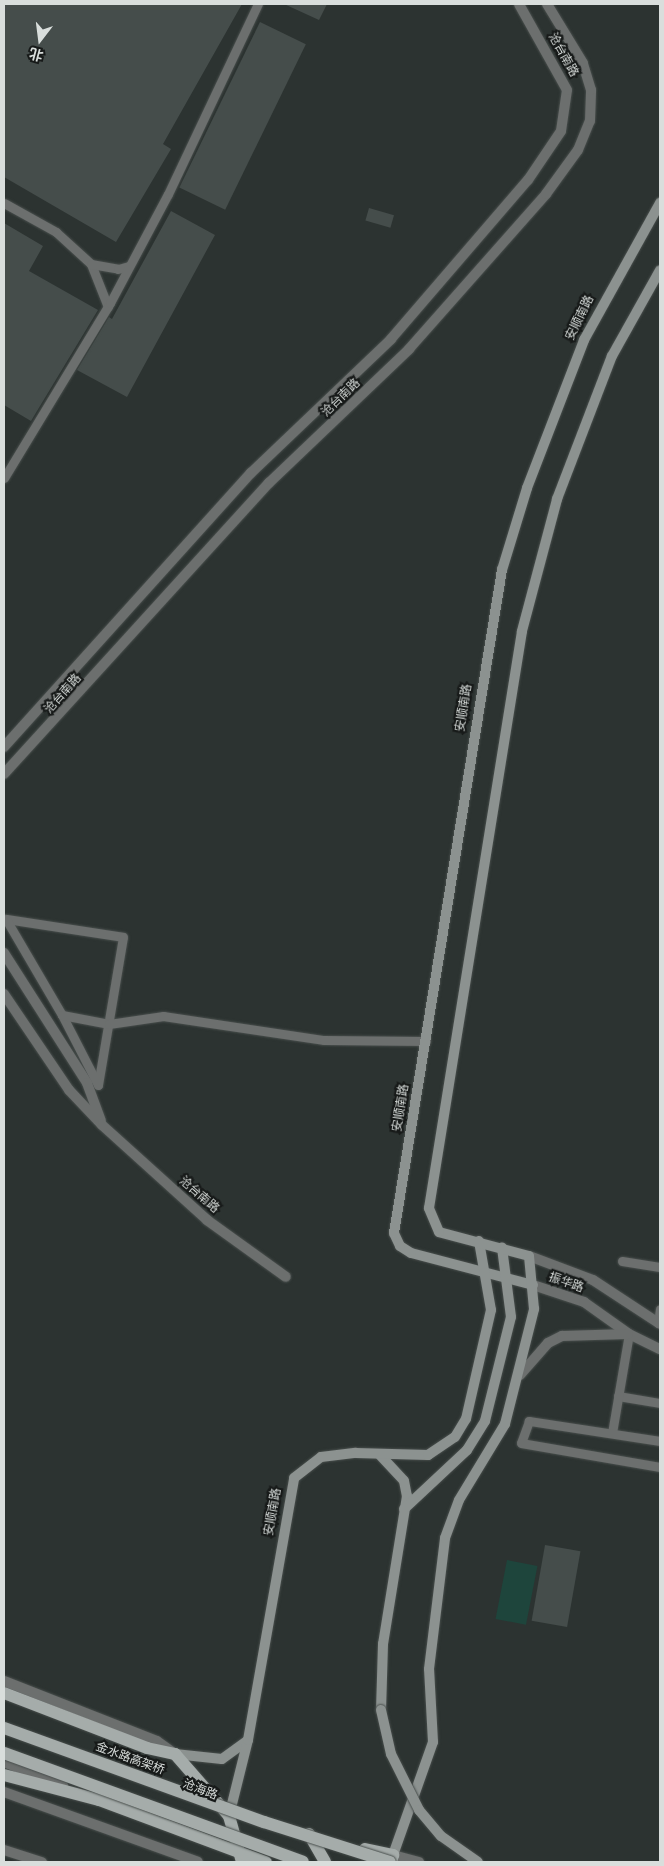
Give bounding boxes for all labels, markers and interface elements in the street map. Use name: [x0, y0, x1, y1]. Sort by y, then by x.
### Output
north arrow: [15, 15, 65, 65]
street label: 沧台南路: [545, 31, 581, 79]
text: 北: [27, 45, 45, 64]
street label: 安顺南路: [563, 293, 597, 343]
street label: 沧台南路: [319, 376, 363, 420]
street label: 沧台南路: [42, 671, 84, 717]
street label: 安顺南路: [453, 683, 475, 733]
street label: 安顺南路: [390, 1083, 412, 1133]
street label: 沧台南路: [176, 1174, 222, 1216]
street label: 振华路: [547, 1270, 585, 1296]
street label: 安顺南路: [262, 1487, 284, 1537]
street label: 金水路高架桥: [94, 1740, 166, 1778]
street label: 沧海路: [181, 1777, 219, 1803]

